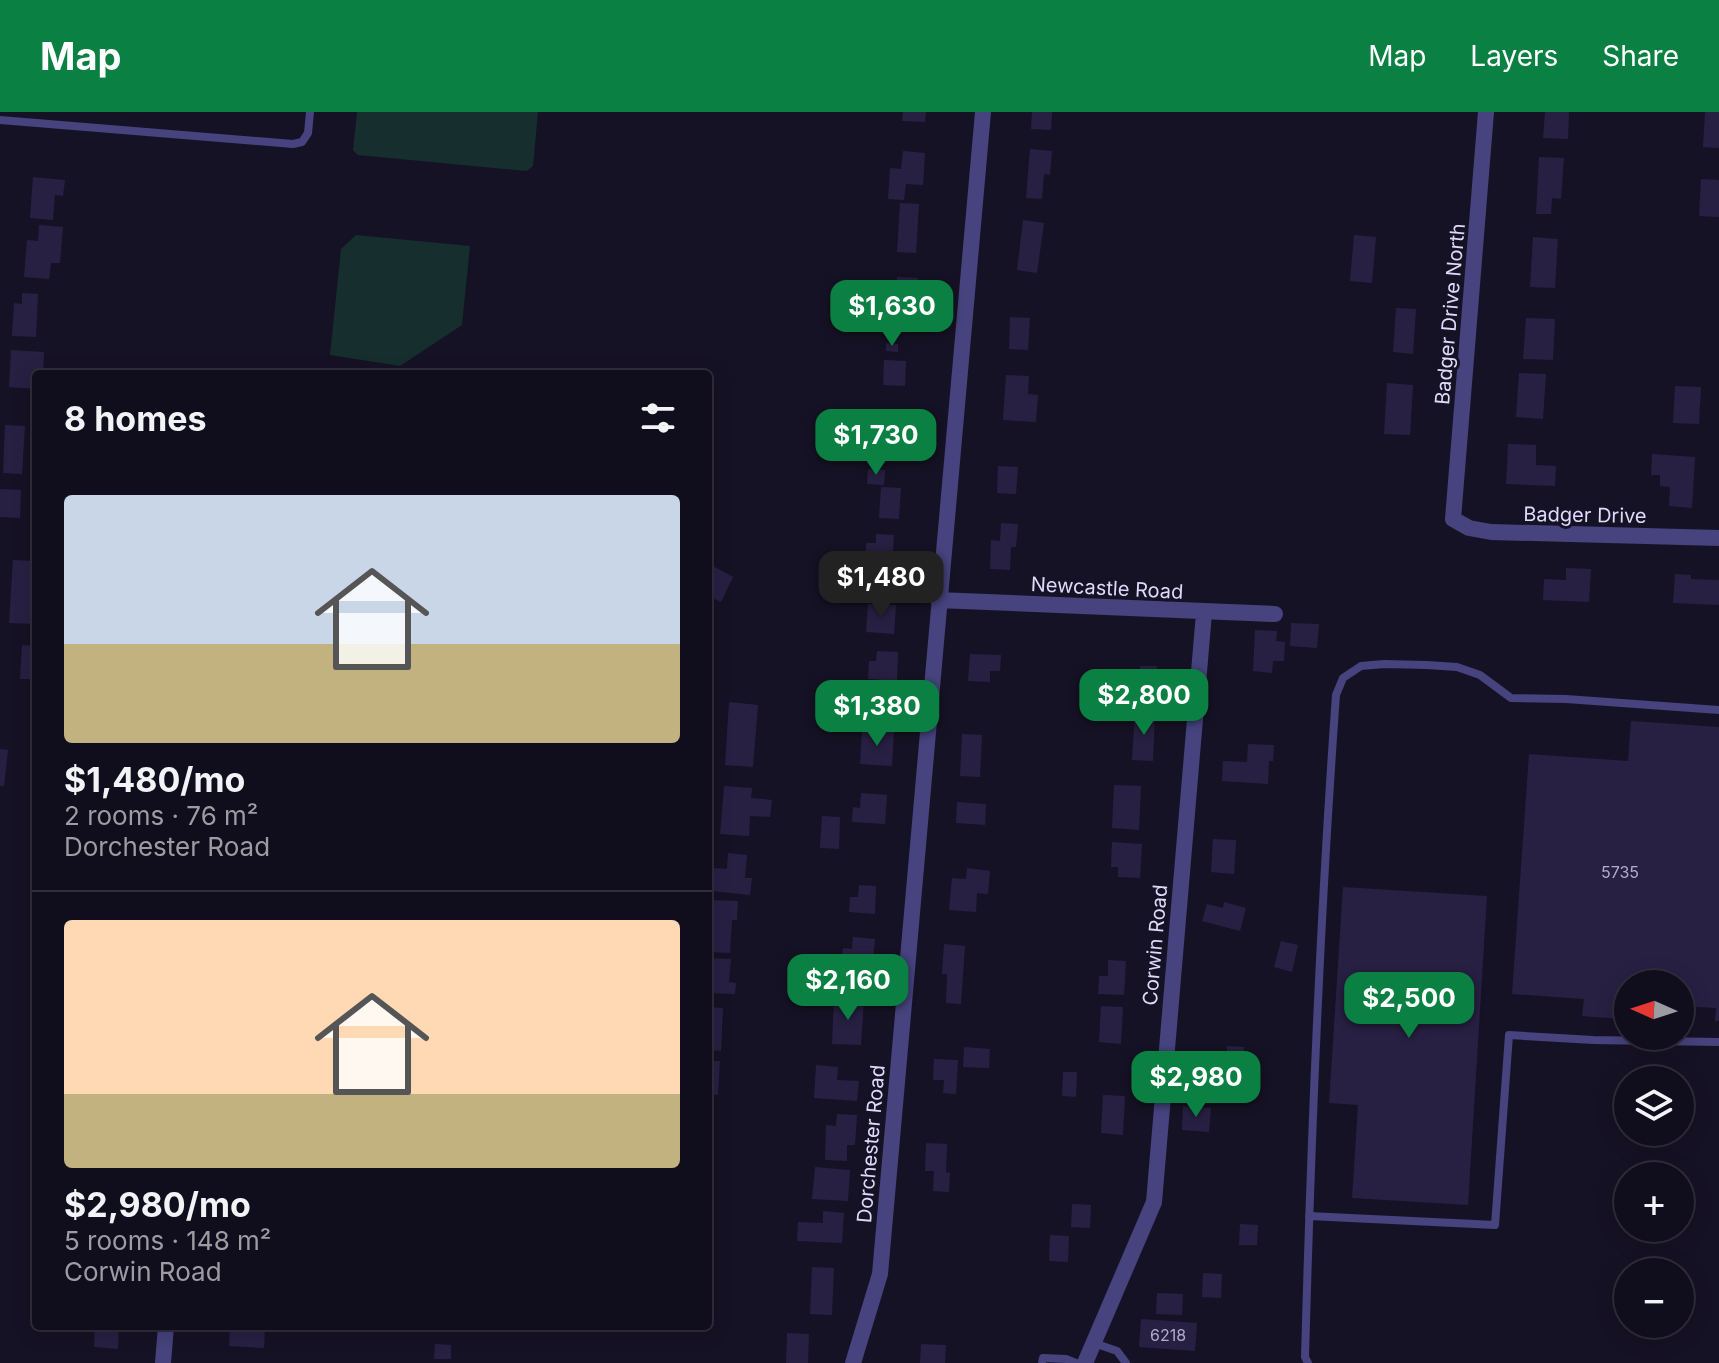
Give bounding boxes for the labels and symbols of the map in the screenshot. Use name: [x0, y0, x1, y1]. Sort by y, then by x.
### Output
street label: Badger Drive North: [1430, 222, 1470, 406]
pin: $1,630: [827, 280, 957, 348]
pin: $1,730: [811, 409, 941, 477]
street label: Badger Drive: [1523, 502, 1647, 528]
pin: $1,480: [816, 551, 946, 619]
street label: Newcastle Road: [1030, 572, 1184, 604]
pin: $2,800: [1079, 669, 1209, 737]
pin: $1,380: [812, 680, 942, 748]
house number: 5735: [1601, 862, 1639, 882]
street label: Corwin Road: [1138, 884, 1172, 1006]
pin: $2,160: [783, 954, 913, 1022]
north arrow: [1614, 970, 1694, 1050]
pin: $2,500: [1344, 972, 1474, 1040]
pin: $2,980: [1131, 1051, 1261, 1119]
street label: Dorchester Road: [852, 1064, 890, 1224]
house number: 6218: [1150, 1325, 1186, 1345]

